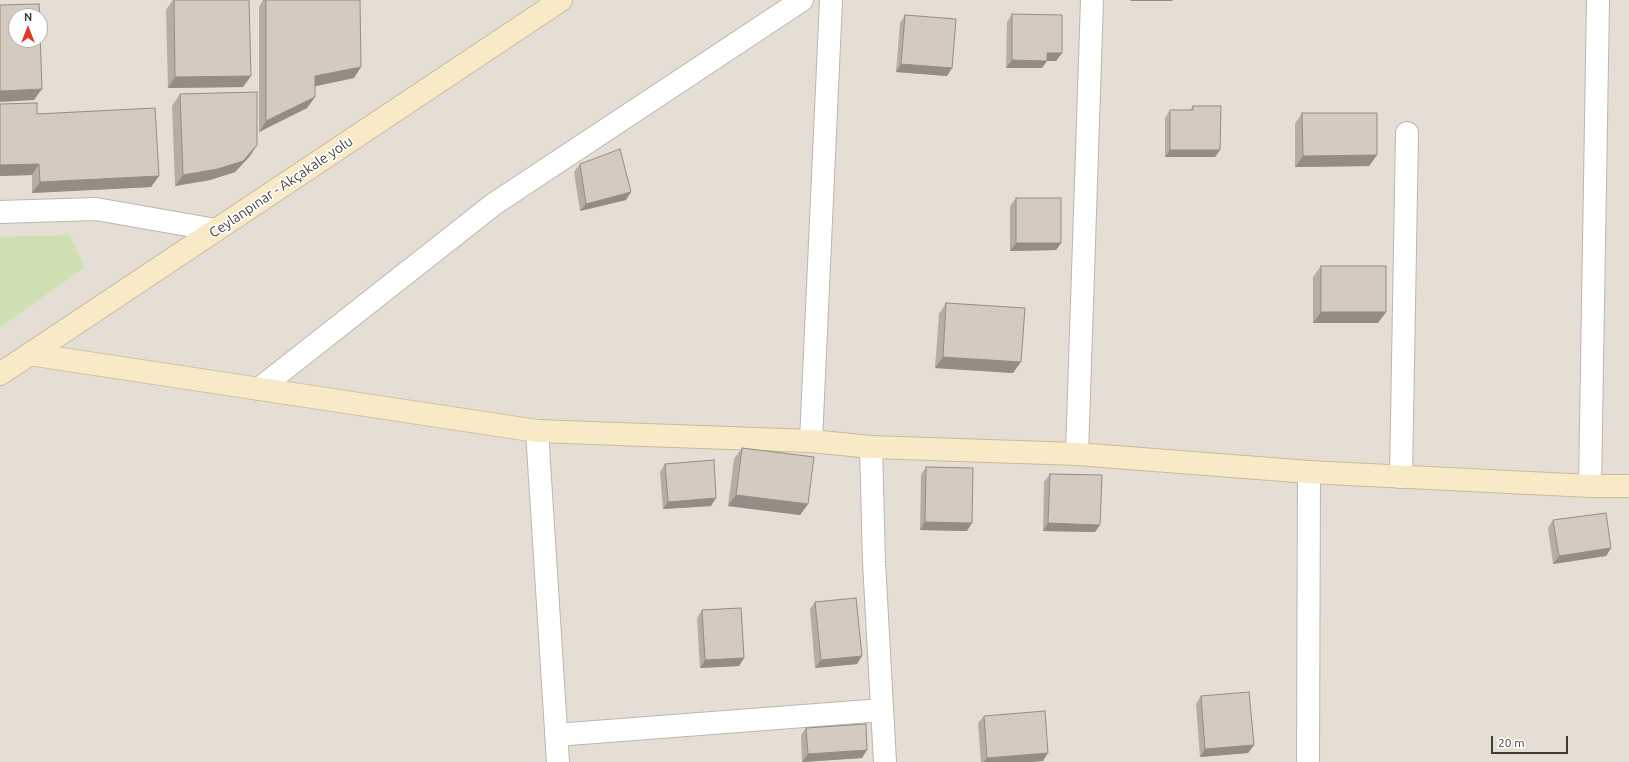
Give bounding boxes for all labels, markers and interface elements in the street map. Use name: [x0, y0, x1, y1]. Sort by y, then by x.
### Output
north arrow: [8, 8, 48, 48]
text: N: [24, 11, 32, 23]
street label: Ceylanpınar - Akçakale yolu: [206, 133, 356, 241]
scale bar: [1493, 728, 1570, 754]
text: 20 m: [1498, 736, 1525, 749]

